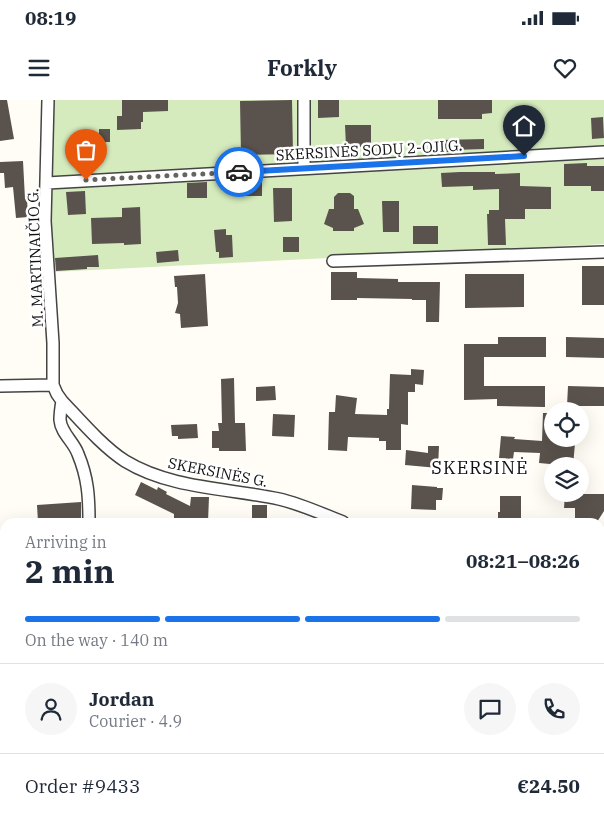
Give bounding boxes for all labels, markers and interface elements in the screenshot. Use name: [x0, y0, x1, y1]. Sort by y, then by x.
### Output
text: 08:19: [25, 6, 76, 30]
text: Forkly: [267, 53, 337, 82]
icon: menu: [25, 54, 53, 82]
icon: heart: [551, 54, 579, 82]
pin: [503, 105, 545, 156]
icon: home: [510, 112, 538, 140]
pin: [65, 129, 107, 180]
icon: bag: [72, 136, 100, 164]
street label: SKERSINĖS SODŲ 2-OJI G.: [275, 136, 463, 164]
courier: [214, 147, 264, 197]
icon: car: [225, 158, 253, 186]
street label: M. MARTINAIČIO G.: [23, 188, 47, 328]
map controls: [544, 402, 589, 502]
button: locate: [544, 402, 589, 447]
street label: SKERSINĖS G.: [167, 453, 269, 491]
district label: SKERSINĖ: [431, 456, 529, 479]
button: layers: [544, 457, 589, 502]
text: Arriving in: [25, 532, 107, 552]
text: 08:21–08:26: [466, 549, 580, 573]
text: 2 min: [25, 550, 115, 592]
text: On the way · 140 m: [25, 630, 168, 650]
button: person: [25, 683, 77, 735]
button: chat: [464, 683, 516, 735]
button: phone: [528, 683, 580, 735]
text: Jordan: [89, 687, 154, 711]
text: Courier · 4.9: [89, 711, 182, 731]
text: Order #9433: [25, 774, 140, 798]
text: €24.50: [517, 774, 580, 798]

